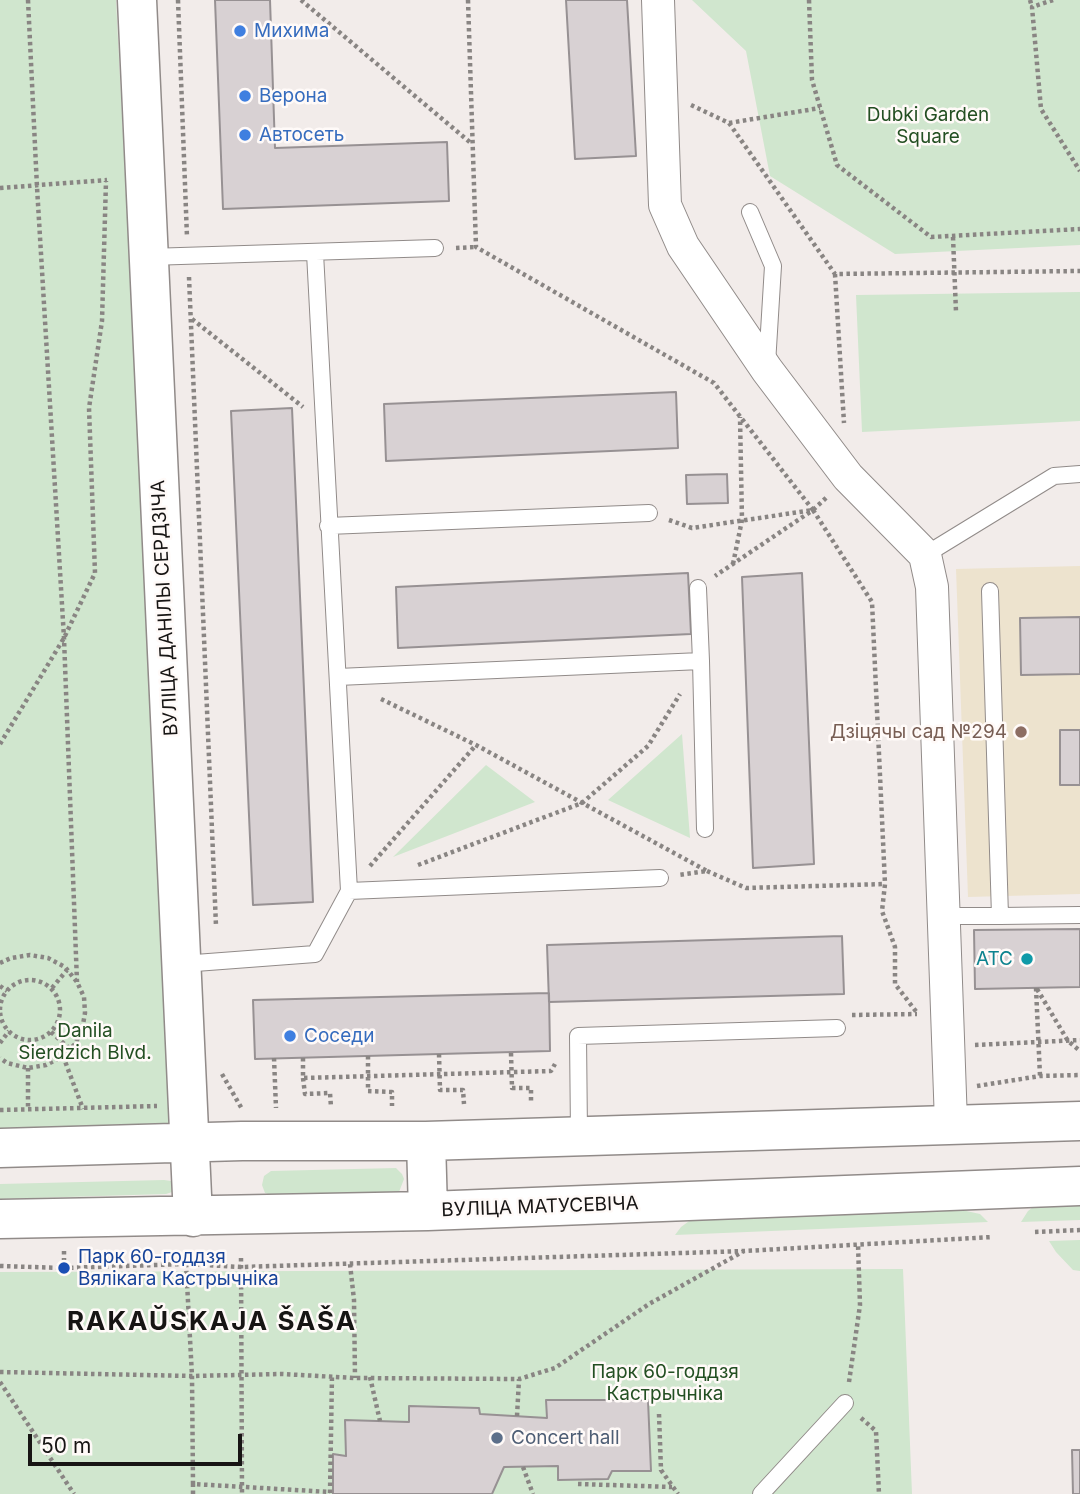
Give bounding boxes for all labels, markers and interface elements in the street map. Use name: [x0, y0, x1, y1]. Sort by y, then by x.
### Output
place label: Михима: [254, 20, 329, 42]
marker: Михима: [232, 23, 248, 39]
place label: Верона: [259, 85, 327, 107]
marker: Верона: [237, 88, 253, 104]
park label: Dubki Garden Square: [867, 104, 989, 148]
place label: Автосеть: [259, 124, 344, 146]
marker: Автосеть: [237, 127, 253, 143]
street label: ВУЛІЦА ДАНІЛЫ СЕРДЗІЧА: [147, 479, 183, 737]
place label: Дзіцячы сад №294: [830, 721, 1007, 743]
marker: Дзіцячы сад №294: [1013, 724, 1029, 740]
place label: АТС: [976, 948, 1013, 970]
marker: АТС: [1019, 951, 1035, 967]
park label: Danila Sierdzich Blvd.: [18, 1020, 152, 1064]
place label: Соседи: [304, 1025, 374, 1047]
marker: Соседи: [282, 1028, 298, 1044]
street label: ВУЛІЦА МАТУСЕВІЧА: [441, 1192, 639, 1222]
place label: Парк 60-годдзя Вялікага Кастрычніка: [78, 1246, 279, 1290]
marker: Парк 60-годдзя Вялікага Кастрычніка: [56, 1260, 72, 1276]
district label: RAKAŬSKAJA ŠAŠA: [69, 1306, 355, 1338]
park label: Парк 60-годдзя Кастрычніка: [591, 1361, 739, 1405]
scale bar: [32, 1420, 245, 1464]
place label: Concert hall: [511, 1427, 620, 1449]
marker: Concert hall: [489, 1430, 505, 1446]
text: 50 m: [41, 1433, 91, 1458]

